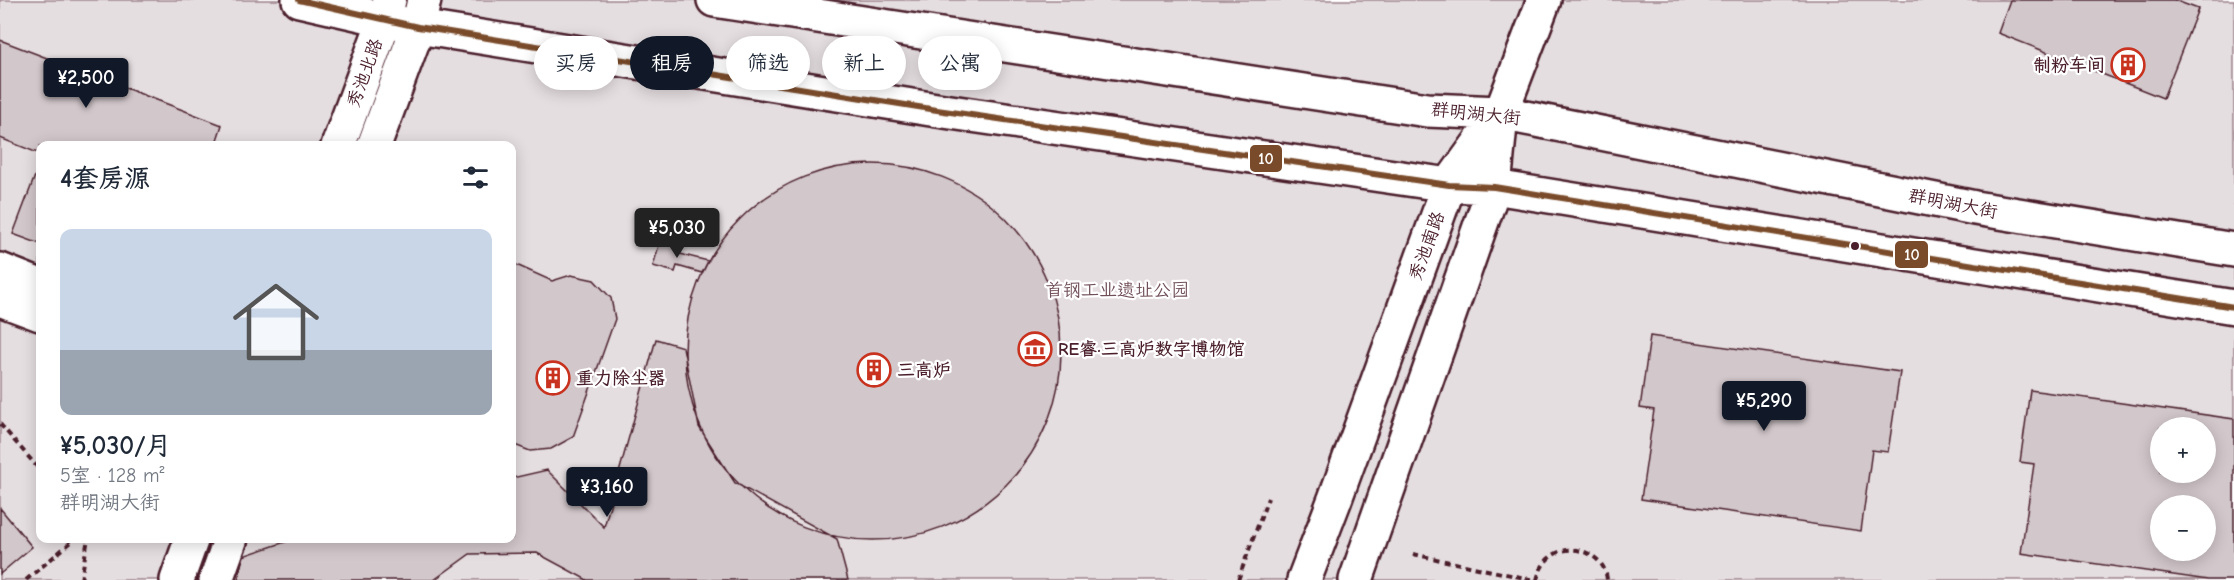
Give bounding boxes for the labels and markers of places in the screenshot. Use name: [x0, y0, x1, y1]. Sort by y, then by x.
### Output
building icon: 制粉车间: [2110, 47, 2146, 83]
place label: 制粉车间: [2033, 55, 2105, 76]
pin: ¥2,500: [37, 58, 135, 109]
pin: ¥5,030: [628, 208, 726, 259]
unlabelled marker: [1849, 240, 1861, 252]
museum icon: RE睿·三高炉数字博物馆: [1017, 331, 1053, 367]
place label: RE睿·三高炉数字博物馆: [1058, 339, 1245, 360]
building icon: 三高炉: [856, 352, 892, 388]
building icon: 重力除尘器: [535, 360, 571, 396]
place label: 三高炉: [897, 360, 951, 381]
place label: 重力除尘器: [576, 368, 666, 389]
pin: ¥5,290: [1715, 381, 1813, 432]
pin: ¥3,160: [558, 467, 656, 518]

